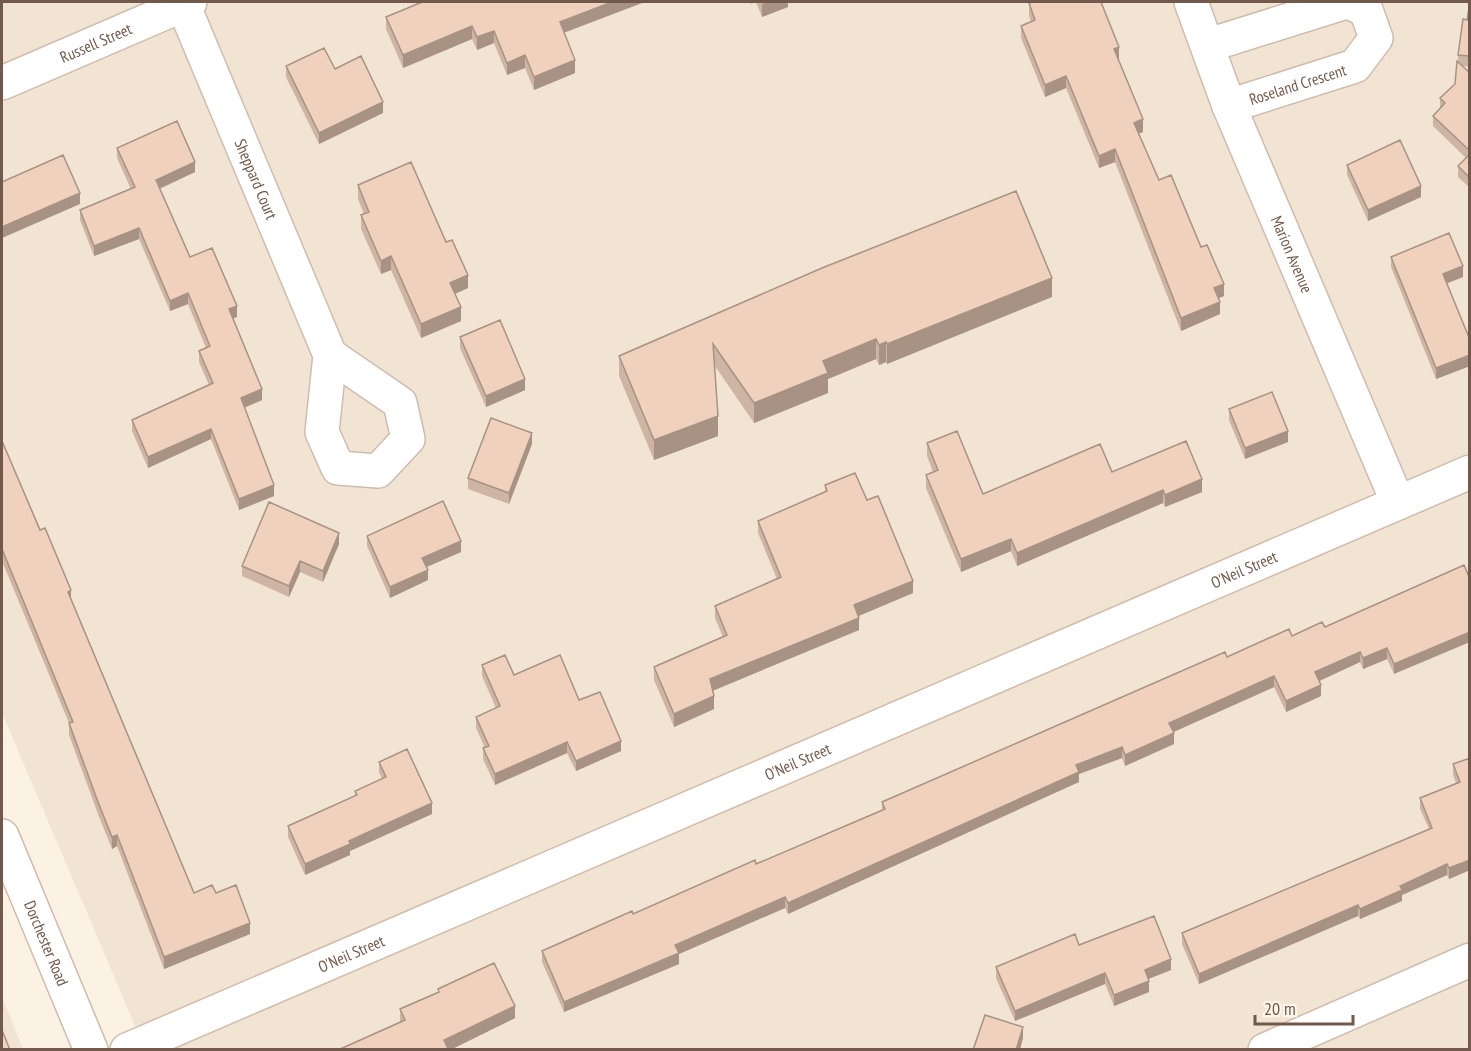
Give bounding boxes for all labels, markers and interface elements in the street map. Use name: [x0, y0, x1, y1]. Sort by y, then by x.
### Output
street label: Russell Street: [57, 18, 135, 67]
street label: Roseland Crescent: [1247, 59, 1349, 109]
street label: Sheppard Court: [230, 136, 282, 223]
street label: Marion Avenue: [1267, 213, 1317, 296]
street label: O'Neil Street: [1208, 546, 1281, 592]
street label: O'Neil Street: [761, 738, 834, 784]
street label: Dorchester Road: [20, 897, 73, 989]
street label: O'Neil Street: [315, 930, 388, 977]
scale bar: [1255, 988, 1352, 1026]
text: 20 m: [1264, 997, 1296, 1020]

